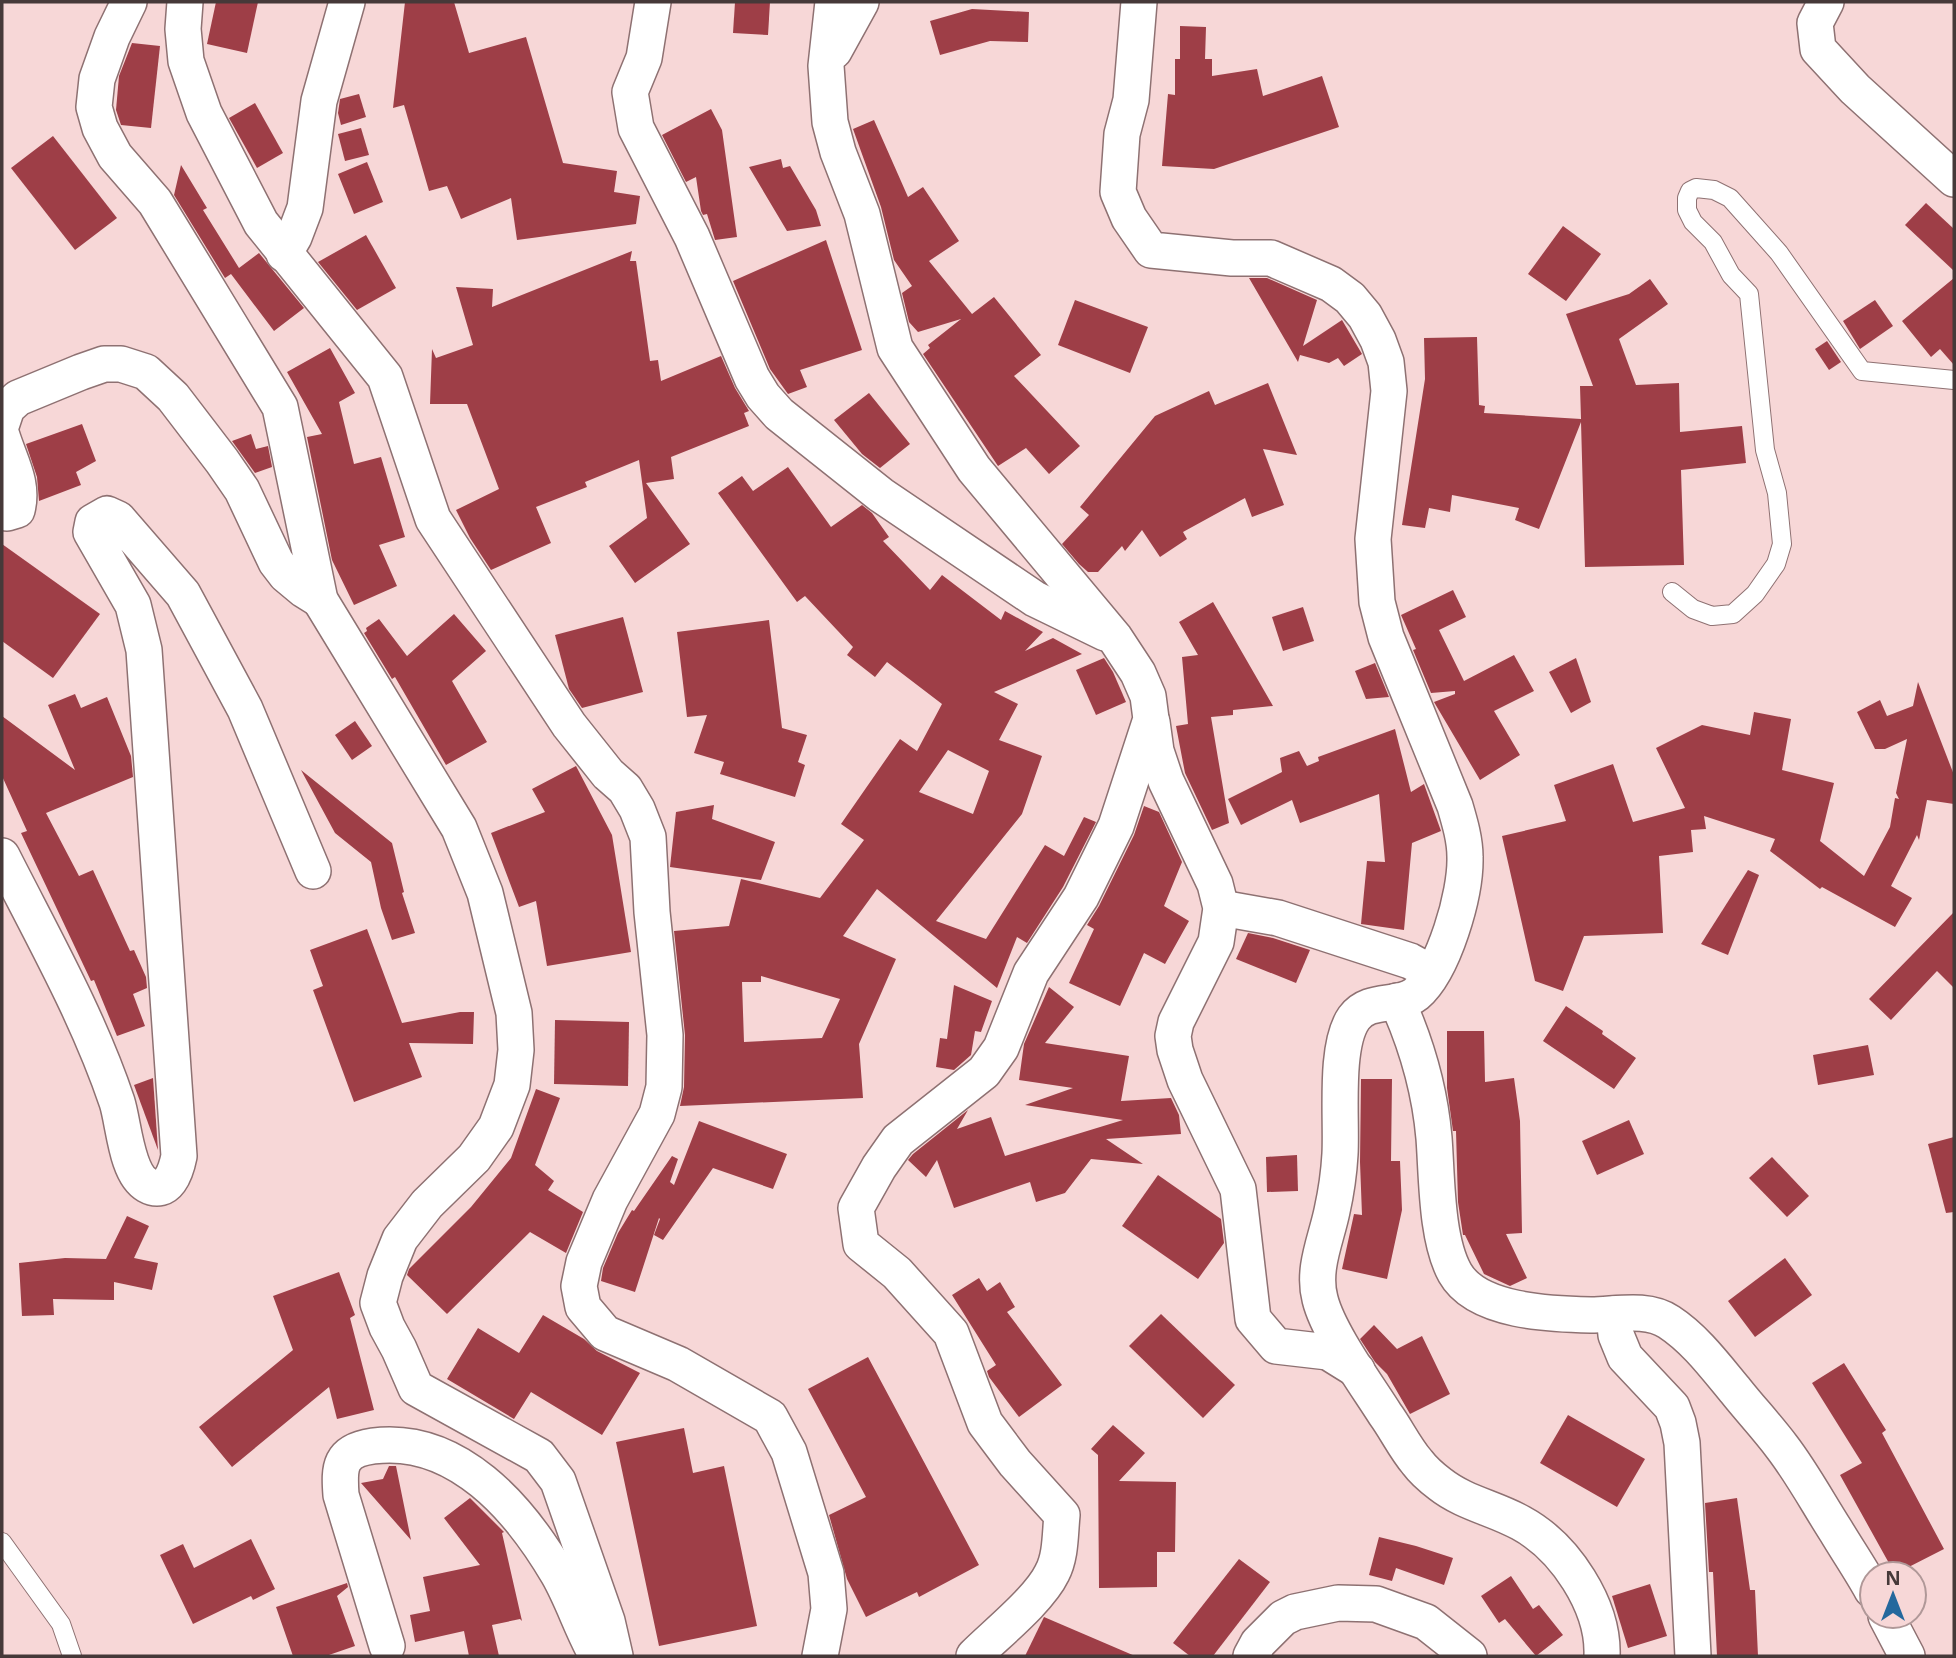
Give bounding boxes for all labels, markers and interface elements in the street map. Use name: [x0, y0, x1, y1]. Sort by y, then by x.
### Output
north arrow: [1858, 1560, 1928, 1630]
text: N: [1885, 1565, 1901, 1591]

